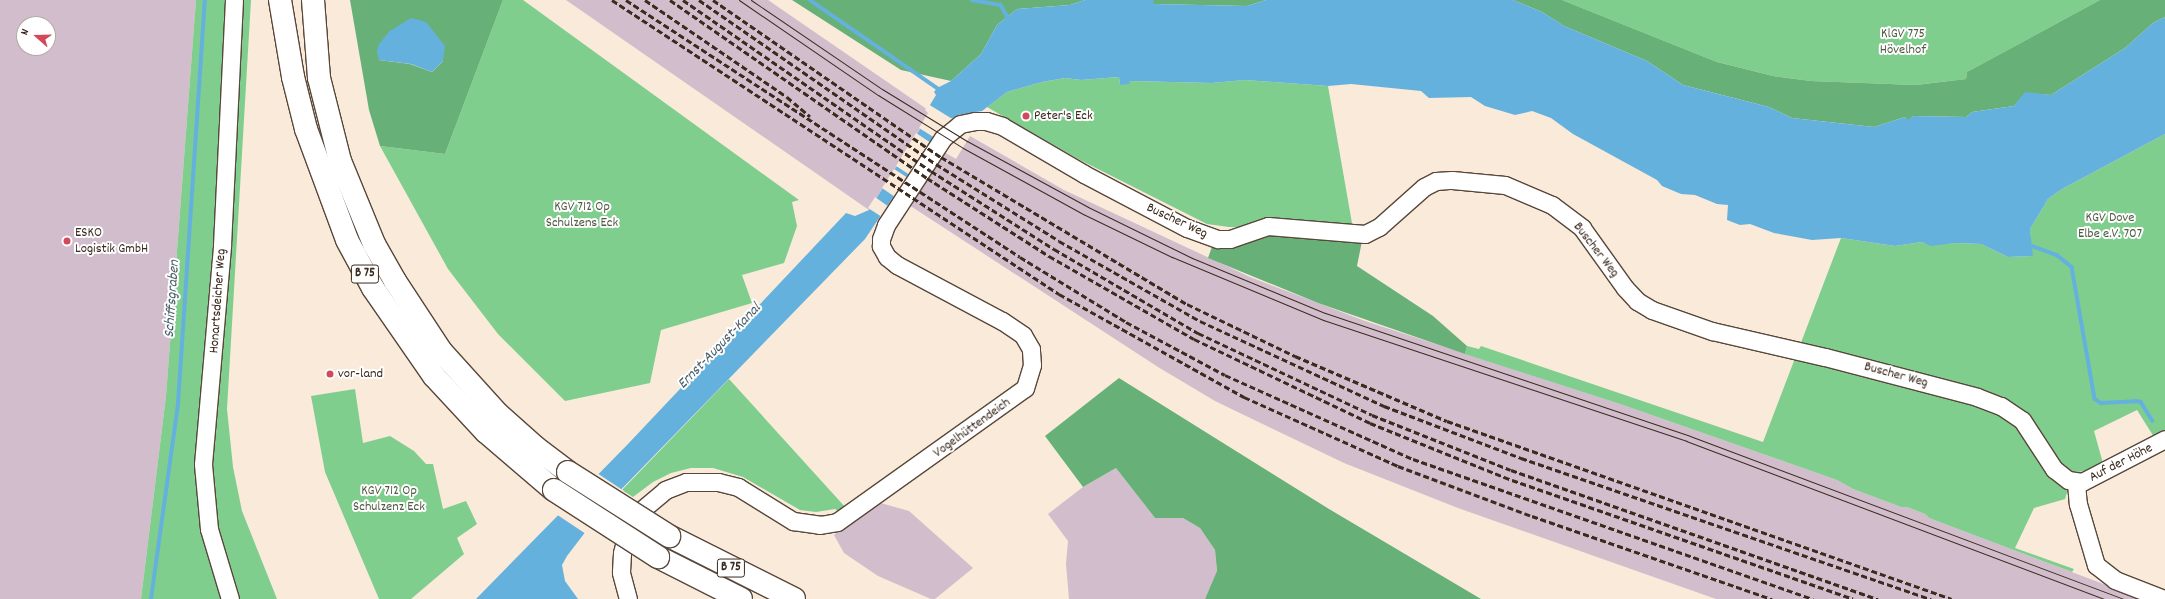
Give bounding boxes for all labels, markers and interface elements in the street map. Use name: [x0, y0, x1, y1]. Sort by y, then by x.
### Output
north arrow: [16, 16, 56, 56]
park label: KlGV 775 Hövelhof: [1880, 26, 1926, 58]
text: N: [17, 27, 34, 38]
place label: Peter's Eck: [1034, 108, 1093, 124]
marker: Peter's Eck: [1021, 111, 1031, 121]
park label: KGV 712 Op Schulzens Eck: [546, 199, 618, 232]
street label: Buscher Weg: [1144, 200, 1210, 242]
park label: KGV Dove Elbe e.V. 707: [2078, 210, 2142, 242]
street label: Buscher Weg: [1569, 219, 1623, 281]
place label: ESKO Logistik GmbH: [75, 225, 148, 258]
marker: ESKO Logistik GmbH: [62, 236, 72, 246]
street label: Honartsdeicher Weg: [206, 248, 230, 354]
water label: Schiffsgraben: [161, 260, 185, 338]
road number: B 75: [350, 263, 380, 285]
water label: Ernst-August-Kanal: [674, 300, 766, 394]
street label: Buscher Weg: [1862, 358, 1930, 392]
place label: vor-land: [338, 366, 383, 382]
marker: vor-land: [325, 369, 335, 379]
street label: Vogelhüttendeich: [930, 394, 1014, 462]
street label: Auf der Höhe: [2086, 440, 2156, 486]
park label: KGV 712 Op Schulzenz Eck: [353, 483, 425, 516]
road number: B 75: [716, 557, 746, 579]

